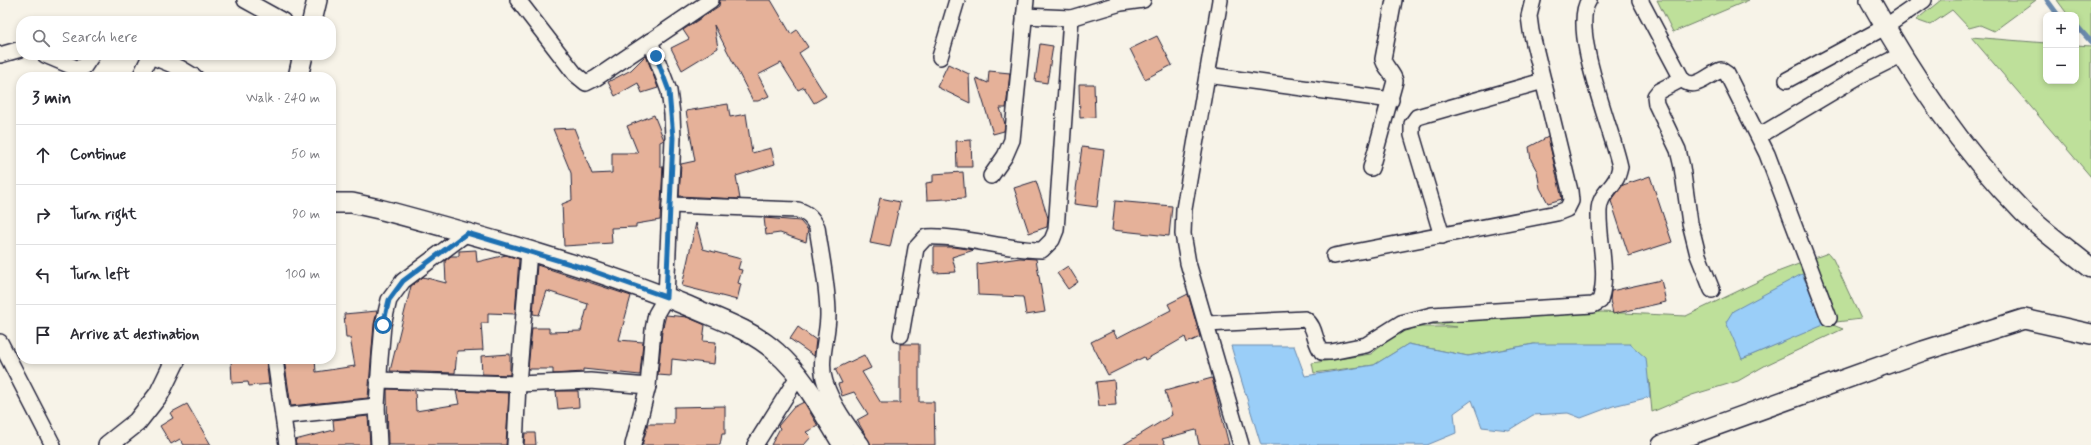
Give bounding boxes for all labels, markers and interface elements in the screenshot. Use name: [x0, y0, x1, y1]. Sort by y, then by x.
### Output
map controls: [2043, 12, 2079, 84]
button: +: [2043, 12, 2079, 48]
search box: [16, 16, 336, 60]
icon: search: [30, 27, 52, 49]
text: Search here: [62, 28, 138, 48]
route end: [647, 47, 665, 65]
button: −: [2043, 48, 2079, 84]
text: 3 min: [32, 87, 71, 109]
text: Walk · 240 m: [246, 90, 320, 107]
icon: ahead: [32, 144, 54, 166]
text: Continue: [70, 145, 126, 165]
text: 50 m: [291, 146, 320, 163]
icon: right: [32, 204, 54, 226]
text: Turn right: [70, 205, 137, 225]
text: 90 m: [292, 206, 320, 223]
icon: left: [32, 264, 54, 286]
text: Turn left: [70, 265, 130, 285]
text: 100 m: [285, 266, 320, 283]
route start: [374, 316, 392, 334]
icon: arrive: [32, 324, 54, 346]
text: Arrive at destination: [70, 325, 199, 345]

